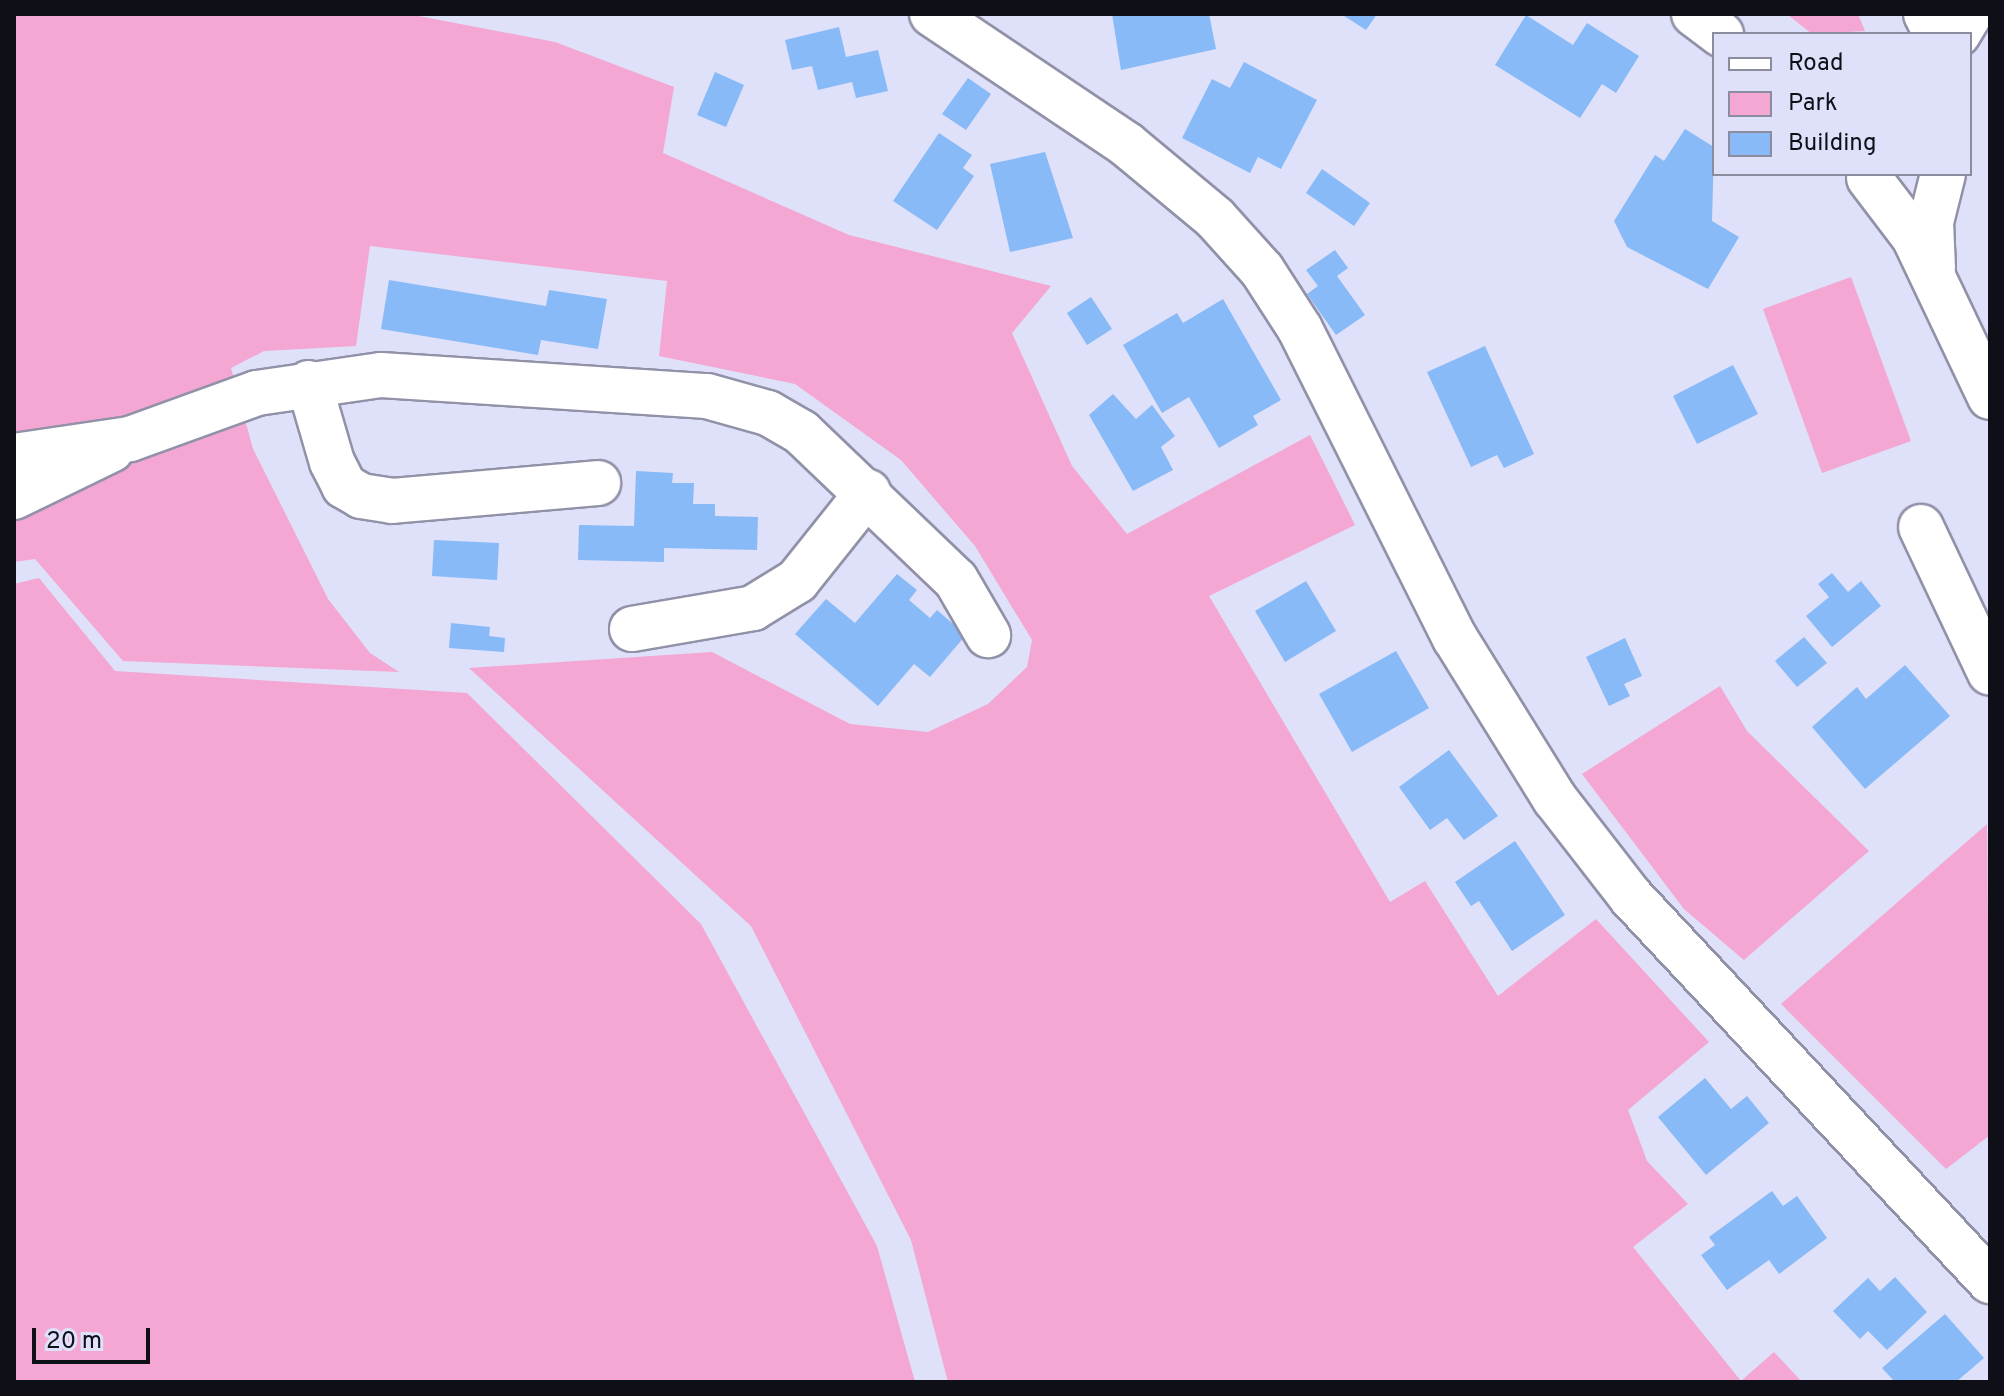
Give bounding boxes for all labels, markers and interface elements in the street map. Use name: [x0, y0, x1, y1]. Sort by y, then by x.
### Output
legend: [1712, 32, 1972, 176]
text: Road: [1788, 49, 1844, 79]
text: Park: [1788, 89, 1838, 119]
text: Building: [1788, 129, 1877, 159]
scale bar: [36, 1312, 154, 1362]
text: 20 m: [46, 1327, 102, 1357]

